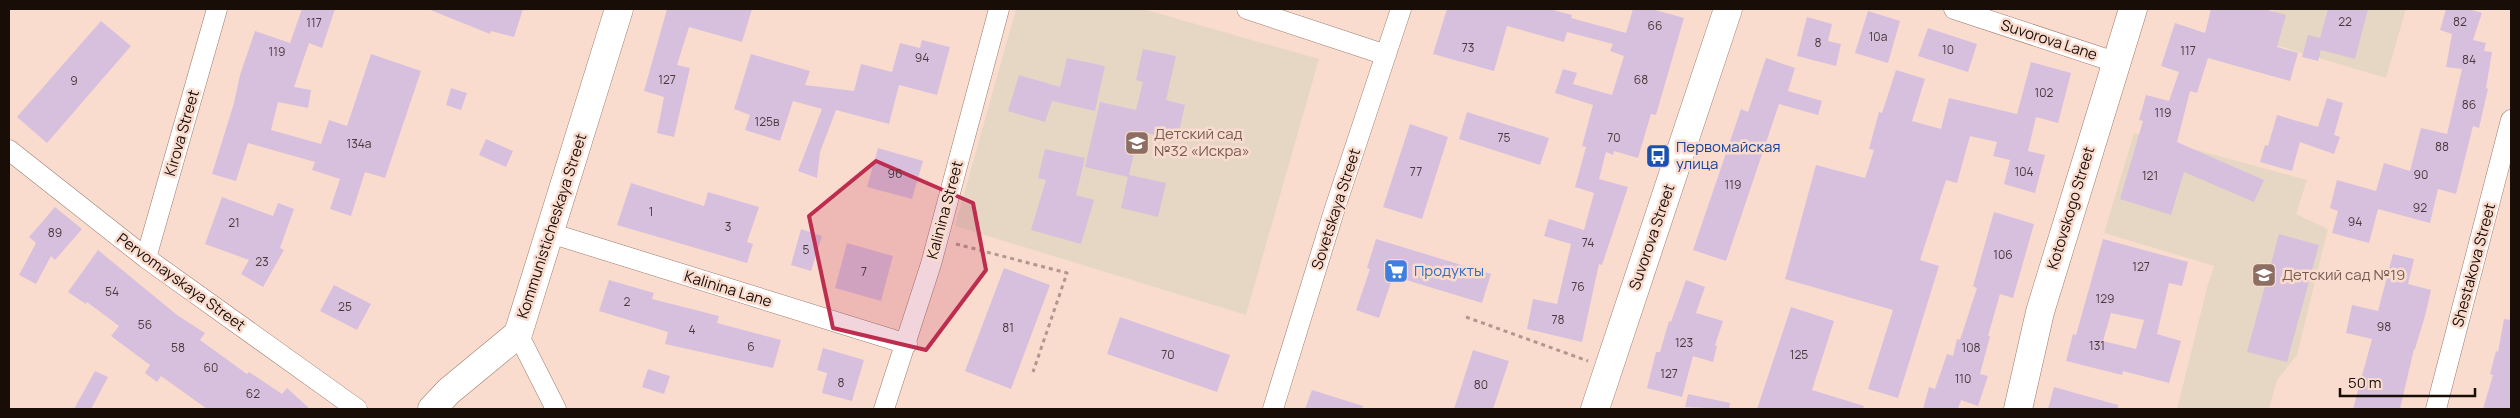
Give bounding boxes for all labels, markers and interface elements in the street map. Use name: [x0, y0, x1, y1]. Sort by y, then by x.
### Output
house number: 22: [2338, 13, 2352, 30]
house number: 82: [2453, 13, 2467, 30]
house number: 117: [306, 14, 322, 31]
street label: Suvorova Lane: [1998, 14, 2100, 65]
house number: 66: [1648, 17, 1662, 34]
house number: 10а: [1869, 28, 1887, 45]
house number: 8: [1815, 34, 1822, 51]
house number: 73: [1462, 39, 1474, 56]
house number: 10: [1942, 41, 1954, 58]
house number: 117: [2180, 42, 2196, 59]
house number: 119: [269, 43, 285, 60]
house number: 94: [915, 49, 929, 66]
house number: 84: [2462, 51, 2476, 68]
house number: 127: [658, 71, 676, 88]
house number: 68: [1634, 71, 1648, 88]
house number: 9: [70, 72, 78, 89]
house number: 102: [2035, 84, 2054, 101]
street label: Kirova Street: [159, 87, 204, 178]
house number: 86: [2462, 96, 2476, 113]
house number: 119: [2155, 104, 2171, 121]
house number: 125в: [755, 113, 780, 130]
place label: Детский сад №32 «Искра»: [1154, 123, 1250, 161]
house number: 75: [1498, 129, 1511, 146]
house number: 70: [1607, 129, 1621, 146]
school or university icon: Детский сад №32 «Искра»: [1124, 130, 1150, 156]
street label: Kommunisticheskaya Street: [512, 131, 591, 321]
house number: 134а: [346, 135, 372, 152]
place label: Первомайская улица: [1676, 136, 1781, 174]
house number: 88: [2435, 138, 2449, 155]
bus stop icon: Первомайская улица: [1645, 143, 1671, 169]
street label: Kotovskogo Street: [2042, 144, 2099, 272]
street label: Sovetskaya Street: [1306, 146, 1365, 272]
street label: Kalinina Street: [921, 158, 968, 261]
house number: 77: [1410, 163, 1422, 180]
house number: 104: [2014, 163, 2034, 180]
house number: 96: [888, 165, 902, 182]
house number: 90: [2414, 166, 2428, 183]
house number: 121: [2142, 167, 2158, 184]
house number: 119: [1725, 176, 1741, 193]
street label: Suvorova Street: [1624, 181, 1679, 293]
house number: 92: [2413, 199, 2427, 216]
street label: Shestakova Street: [2447, 201, 2500, 329]
house number: 1: [649, 203, 653, 220]
house number: 94: [2348, 213, 2362, 230]
house number: 21: [228, 214, 240, 231]
house number: 3: [725, 218, 731, 235]
house number: 89: [48, 224, 62, 241]
street label: Pervomayskaya Street: [113, 228, 250, 335]
house number: 74: [1582, 234, 1594, 251]
house number: 5: [803, 241, 810, 258]
house number: 106: [1993, 246, 2013, 263]
house number: 23: [255, 253, 269, 270]
supermarket icon: Продукты: [1383, 258, 1409, 284]
house number: 127: [2132, 258, 2150, 275]
place label: Продукты: [1414, 260, 1484, 281]
school or university icon: Детский сад №19: [2251, 262, 2277, 288]
house number: 7: [861, 263, 867, 280]
place label: Детский сад №19: [2282, 264, 2405, 285]
street label: Kalinina Lane: [682, 265, 775, 312]
house number: 76: [1571, 278, 1585, 295]
house number: 54: [105, 283, 119, 300]
house number: 129: [2096, 290, 2114, 307]
house number: 2: [624, 293, 631, 310]
house number: 25: [338, 298, 352, 315]
house number: 78: [1552, 311, 1565, 328]
house number: 56: [138, 316, 152, 333]
house number: 98: [2377, 318, 2391, 335]
house number: 81: [1002, 319, 1014, 336]
house number: 4: [688, 321, 696, 338]
house number: 123: [1675, 334, 1693, 351]
house number: 131: [2089, 337, 2105, 354]
house number: 6: [747, 338, 755, 355]
house number: 58: [171, 339, 185, 356]
house number: 108: [1962, 339, 1981, 356]
house number: 70: [1161, 346, 1175, 363]
house number: 125: [1790, 346, 1808, 363]
house number: 60: [204, 359, 218, 376]
house number: 127: [1660, 365, 1678, 382]
scale bar: [2340, 366, 2475, 398]
house number: 110: [1955, 370, 1971, 387]
text: 50 m: [2348, 372, 2382, 393]
house number: 8: [838, 374, 845, 391]
house number: 80: [1474, 376, 1488, 393]
house number: 62: [246, 385, 260, 402]

